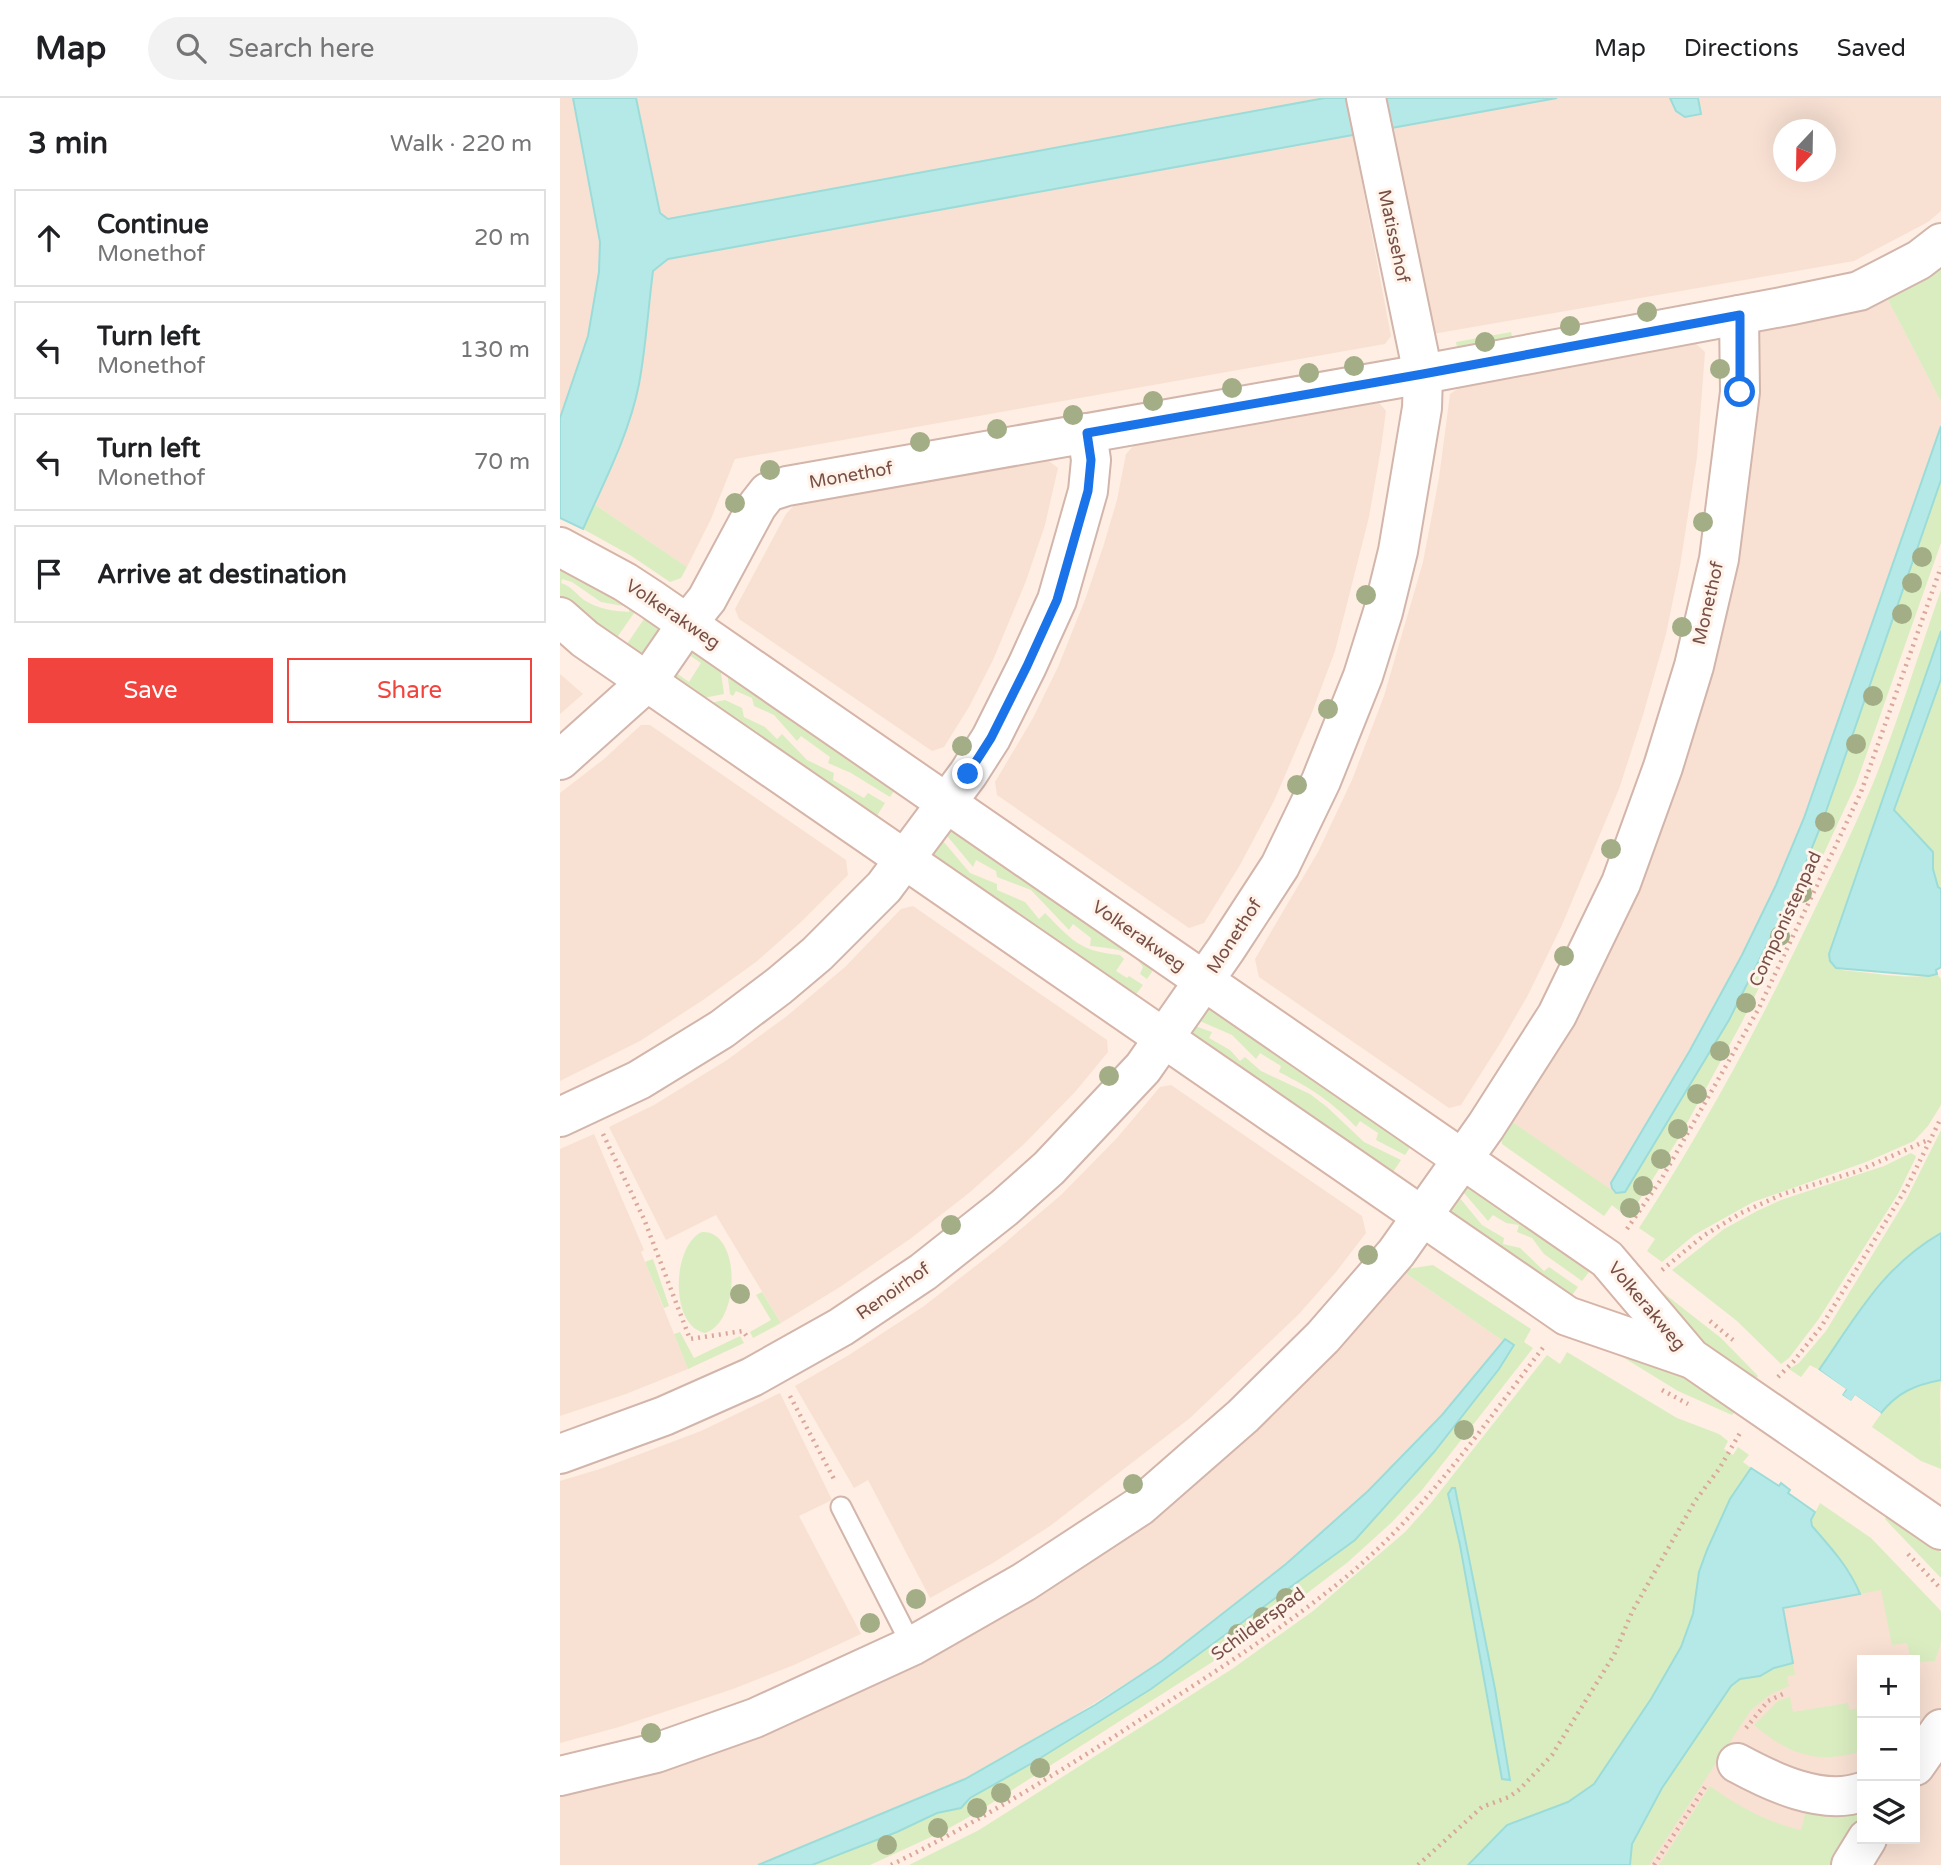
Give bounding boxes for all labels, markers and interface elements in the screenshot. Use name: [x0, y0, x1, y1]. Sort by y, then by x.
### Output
search box: [148, 17, 638, 80]
text: Map: [35, 29, 106, 68]
icon: search: [172, 29, 210, 67]
text: Search here: [228, 33, 374, 64]
text: Map: [1594, 34, 1646, 63]
text: Directions: [1684, 34, 1799, 63]
text: Saved: [1837, 34, 1906, 63]
north arrow: [1773, 119, 1836, 182]
text: 3 min: [28, 125, 108, 162]
text: Walk · 220 m: [390, 130, 532, 158]
street label: Matissehof: [1373, 187, 1415, 285]
text: Continue: [97, 209, 209, 240]
icon: ahead: [30, 219, 68, 257]
text: 20 m: [474, 224, 530, 252]
text: Monethof: [97, 240, 205, 268]
text: Turn left: [97, 321, 200, 352]
icon: left: [30, 331, 68, 369]
text: 130 m: [460, 336, 530, 364]
text: Monethof: [97, 352, 205, 380]
route start: [1724, 376, 1755, 407]
text: Turn left: [97, 433, 200, 464]
icon: left: [30, 443, 68, 481]
text: 70 m: [474, 448, 530, 476]
street label: Monethof: [807, 457, 895, 493]
text: Monethof: [97, 464, 205, 492]
icon: arrive: [30, 555, 68, 593]
text: Arrive at destination: [97, 559, 347, 590]
street label: Monethof: [1688, 559, 1728, 647]
street label: Volkerakweg: [622, 574, 724, 654]
button: Save: [28, 658, 273, 723]
button: Share: [287, 658, 532, 723]
route end: [952, 758, 983, 789]
street label: Componistenpad: [1744, 848, 1826, 990]
street label: Monethof: [1202, 894, 1266, 978]
street label: Volkerakweg: [1088, 896, 1190, 976]
street label: Volkerakweg: [1603, 1257, 1691, 1355]
street label: Renoirhof: [852, 1258, 934, 1324]
street label: Schilderspad: [1207, 1583, 1309, 1665]
map controls: [1857, 1655, 1920, 1844]
button: +: [1857, 1655, 1920, 1718]
button: −: [1857, 1718, 1920, 1781]
button: layers: [1857, 1781, 1920, 1844]

